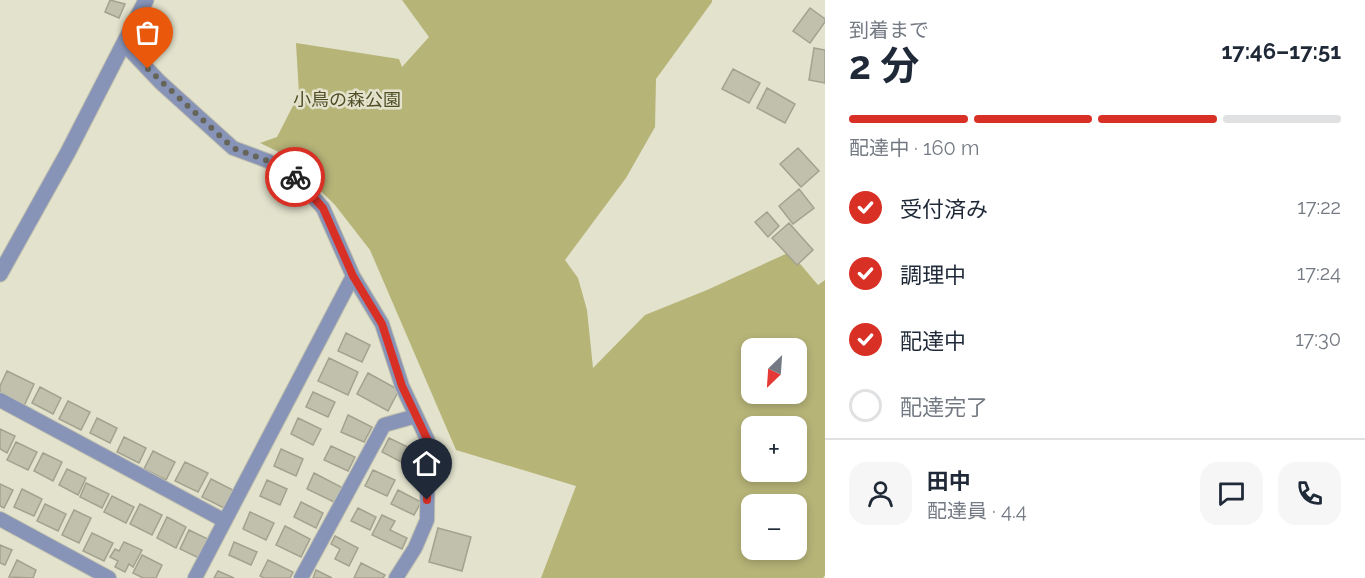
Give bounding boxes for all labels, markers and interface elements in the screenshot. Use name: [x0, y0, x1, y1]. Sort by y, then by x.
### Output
pin: [122, 7, 173, 69]
icon: bag: [131, 16, 164, 49]
text: 到着まで: [849, 18, 929, 42]
text: 17:46–17:51: [1221, 38, 1341, 64]
text: 2 分: [849, 42, 919, 88]
park label: 小鳥の森公園: [293, 89, 401, 110]
text: 配達中 · 160 m: [849, 136, 979, 160]
courier: [265, 147, 325, 207]
icon: bike: [279, 161, 312, 194]
icon: check: [849, 191, 882, 224]
text: 17:22: [1297, 195, 1341, 219]
text: 受付済み: [900, 196, 988, 222]
icon: check: [849, 257, 882, 290]
text: 17:24: [1297, 261, 1341, 285]
text: 調理中: [900, 262, 966, 288]
icon: check: [849, 323, 882, 356]
text: 17:30: [1295, 327, 1341, 351]
text: 配達中: [900, 328, 966, 354]
north arrow: [741, 338, 807, 404]
map controls: [741, 338, 807, 560]
text: 配達完了: [900, 394, 988, 420]
button: +: [741, 416, 807, 482]
pin: [401, 438, 452, 500]
icon: home: [410, 447, 443, 480]
button: person: [849, 462, 912, 525]
button: chat: [1200, 462, 1263, 525]
button: phone: [1278, 462, 1341, 525]
text: 田中: [927, 468, 971, 494]
button: −: [741, 494, 807, 560]
text: 配達員 · 4.4: [927, 499, 1027, 523]

